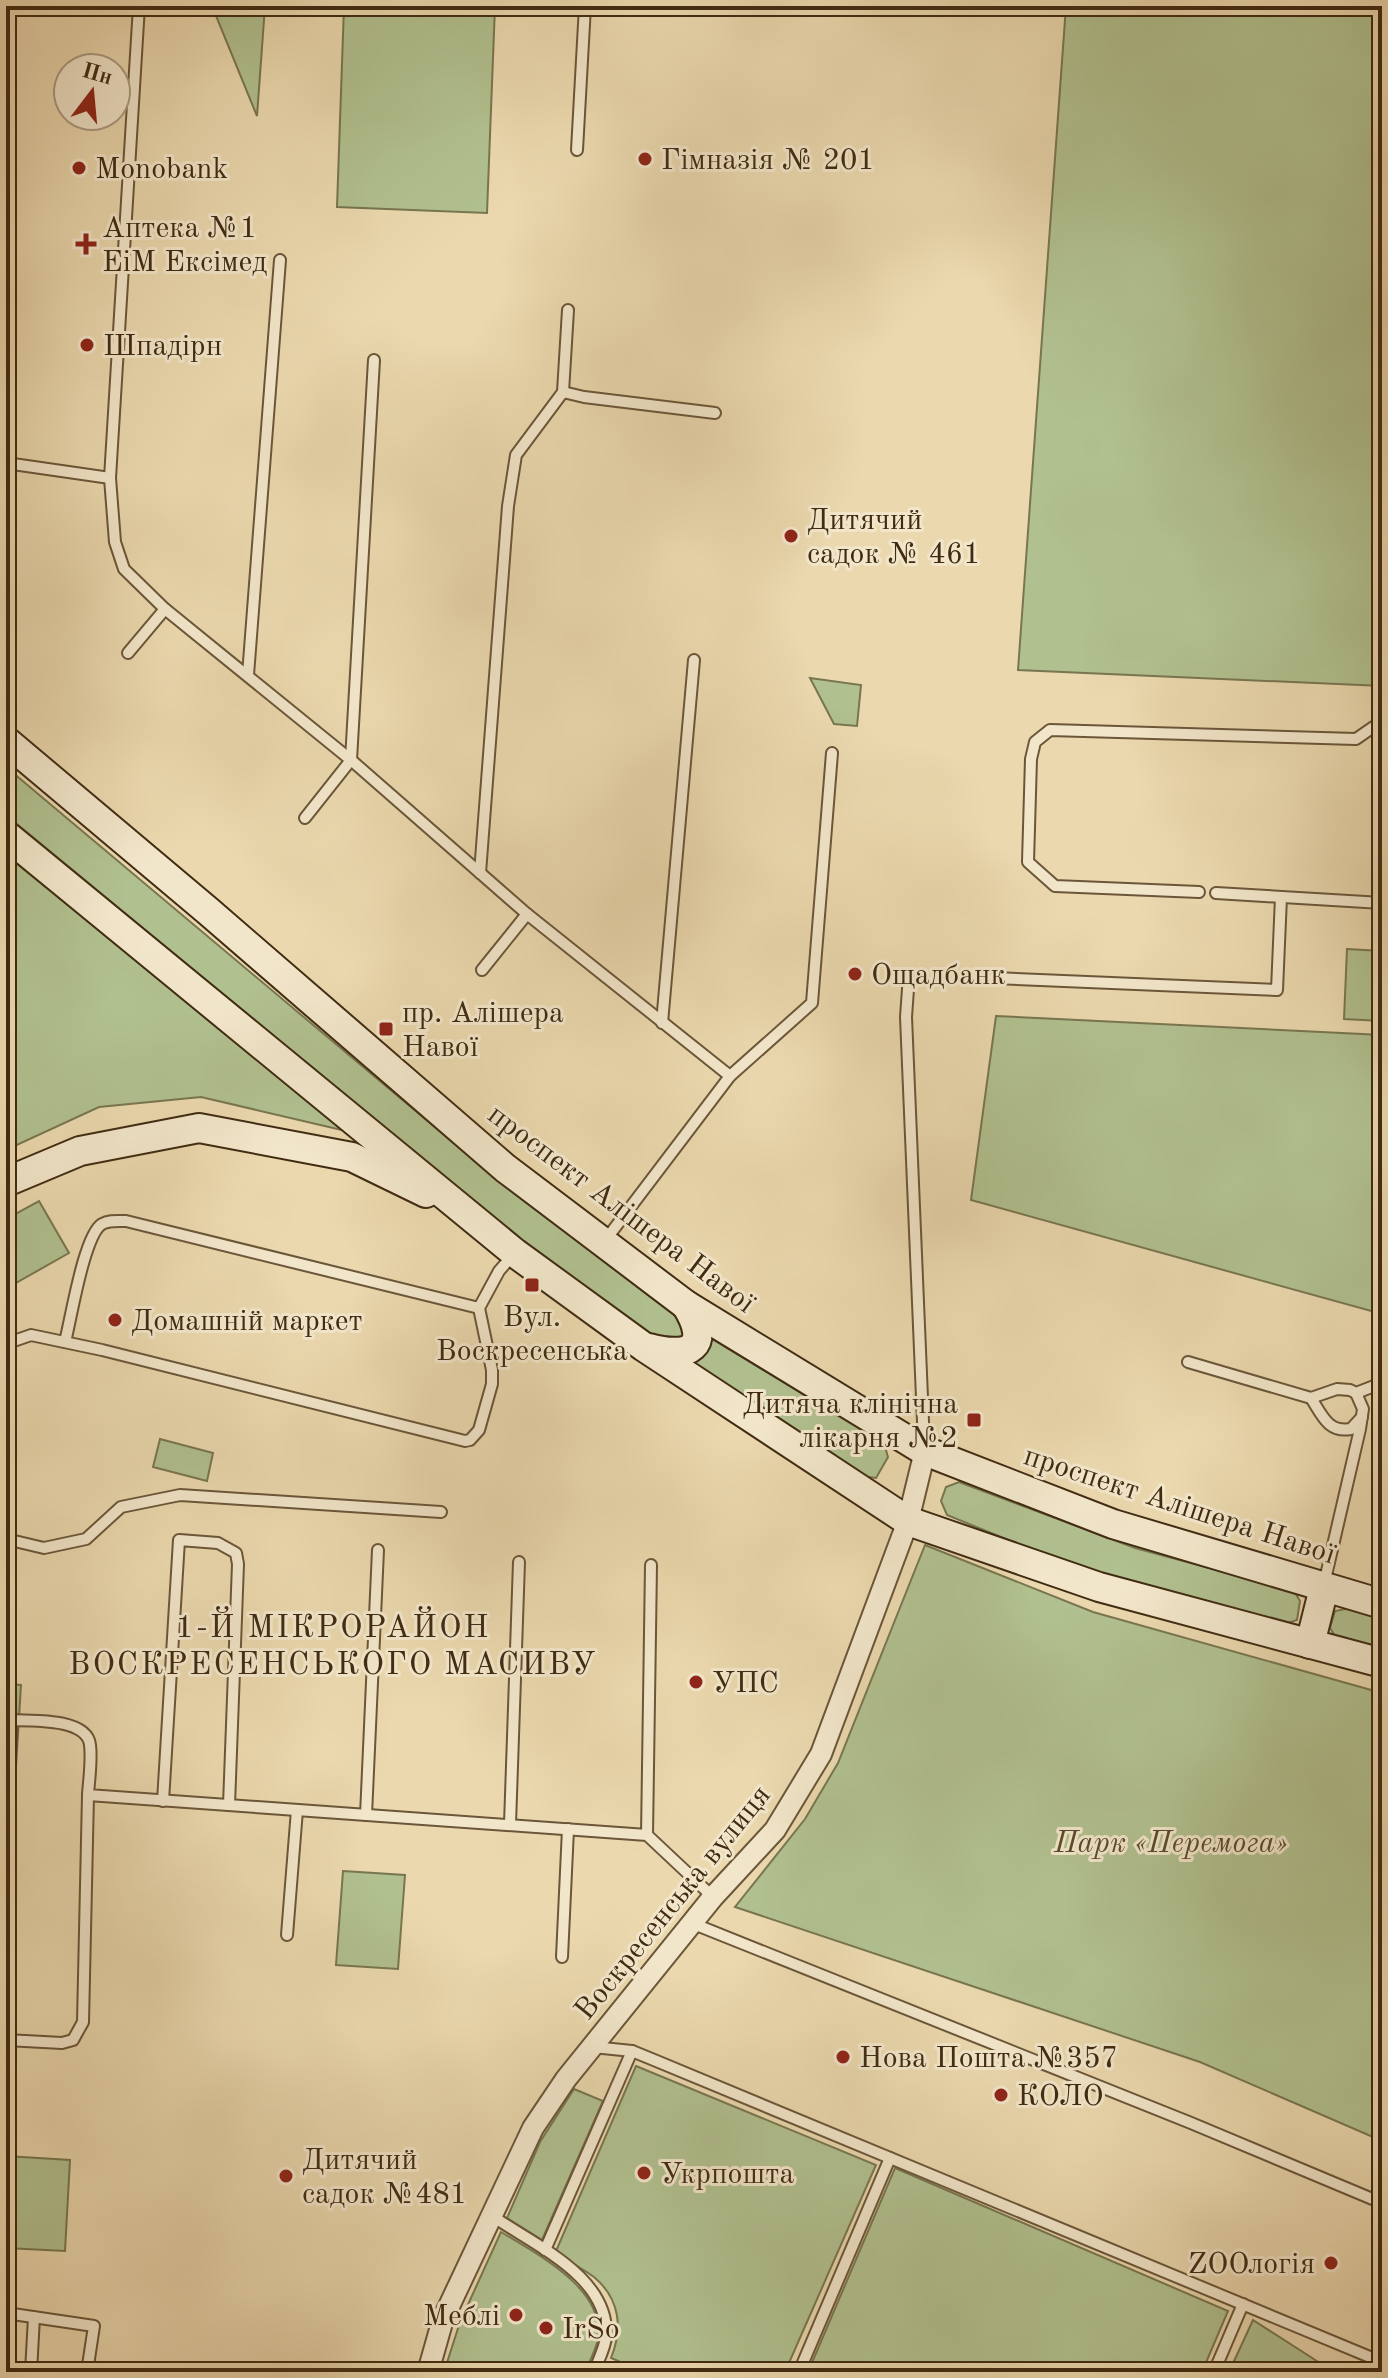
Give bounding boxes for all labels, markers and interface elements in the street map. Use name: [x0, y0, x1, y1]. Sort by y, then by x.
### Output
north arrow: [52, 52, 132, 132]
text: Пн: [79, 60, 115, 89]
place label: Гімназія № 201: [661, 146, 875, 176]
marker: Гімназія № 201: [636, 150, 654, 168]
place label: Monobank: [95, 155, 228, 185]
marker: Monobank: [70, 159, 88, 177]
place label: Аптека №1 EiM Ексімед: [102, 214, 267, 278]
marker: Аптека №1 EiM Ексімед: [77, 235, 95, 253]
place label: Шпадірн: [103, 332, 222, 362]
marker: Шпадірн: [78, 336, 96, 354]
place label: Дитячий садок № 461: [807, 506, 981, 570]
marker: Дитячий садок № 461: [782, 527, 800, 545]
place label: Ощадбанк: [871, 961, 1006, 991]
marker: Ощадбанк: [846, 965, 864, 983]
place label: пр. Алішера Навої: [402, 999, 564, 1063]
marker: пр. Алішера Навої: [377, 1020, 395, 1038]
street label: проспект Алішера Навої: [482, 1100, 760, 1320]
marker: Вул. Воскресенська: [523, 1276, 541, 1294]
place label: Вул. Воскресенська: [436, 1303, 628, 1367]
place label: Домашній маркет: [131, 1307, 363, 1337]
marker: Домашній маркет: [106, 1311, 124, 1329]
place label: Дитяча клінічна лікарня №2: [743, 1390, 958, 1454]
marker: Дитяча клінічна лікарня №2: [965, 1411, 983, 1429]
street label: проспект Алішера Навої: [1020, 1441, 1339, 1571]
district label: 1-Й МІКРОРАЙОН ВОСКРЕСЕНСЬКОГО МАСИВУ: [68, 1606, 598, 1682]
place label: УПС: [712, 1669, 779, 1699]
marker: УПС: [687, 1673, 705, 1691]
street label: Воскресенська вулиця: [570, 1780, 777, 2026]
park label: Парк «Перемога»: [1053, 1829, 1288, 1859]
place label: Нова Пошта №357: [859, 2044, 1118, 2074]
marker: Нова Пошта №357: [834, 2048, 852, 2066]
place label: КОЛО: [1017, 2082, 1103, 2112]
marker: КОЛО: [992, 2086, 1010, 2104]
place label: Дитячий садок №481: [302, 2146, 467, 2210]
place label: Укрпошта: [660, 2160, 794, 2190]
marker: Укрпошта: [635, 2164, 653, 2182]
marker: Дитячий садок №481: [277, 2167, 295, 2185]
place label: ZООлогія: [1188, 2250, 1315, 2280]
marker: ZООлогія: [1322, 2254, 1340, 2272]
place label: Меблі: [423, 2302, 500, 2332]
marker: Меблі: [507, 2306, 525, 2324]
place label: IrSo: [562, 2315, 620, 2345]
marker: IrSo: [537, 2319, 555, 2337]

